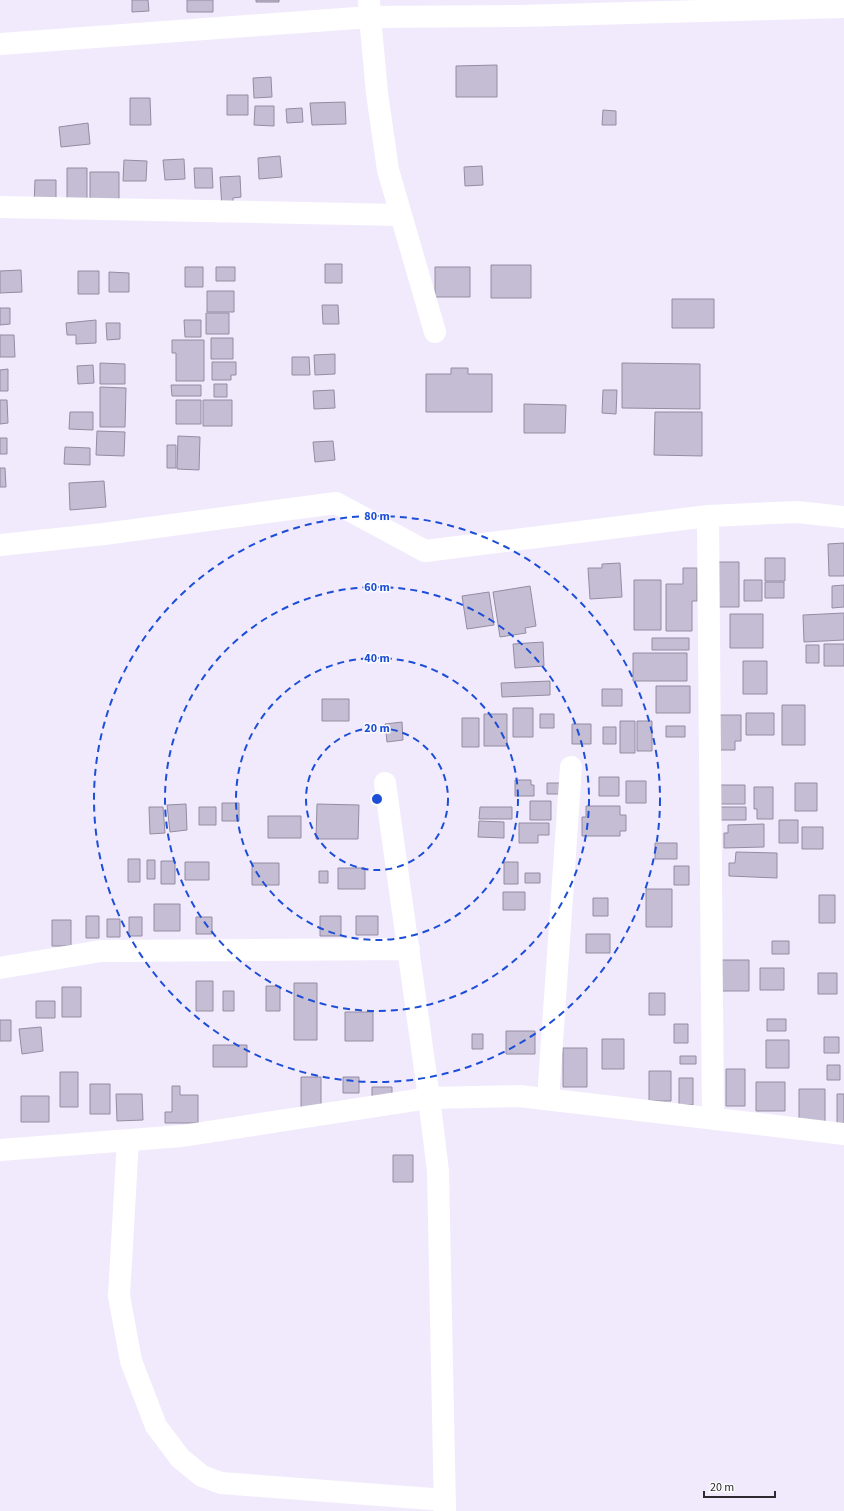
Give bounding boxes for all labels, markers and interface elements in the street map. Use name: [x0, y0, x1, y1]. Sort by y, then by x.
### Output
text: 80 m: [364, 508, 390, 525]
text: 60 m: [364, 579, 390, 596]
text: 40 m: [364, 650, 390, 667]
text: 20 m: [364, 720, 390, 737]
centre of rings: [370, 792, 384, 806]
scale bar: [704, 1473, 775, 1499]
text: 20 m: [710, 1479, 734, 1496]

